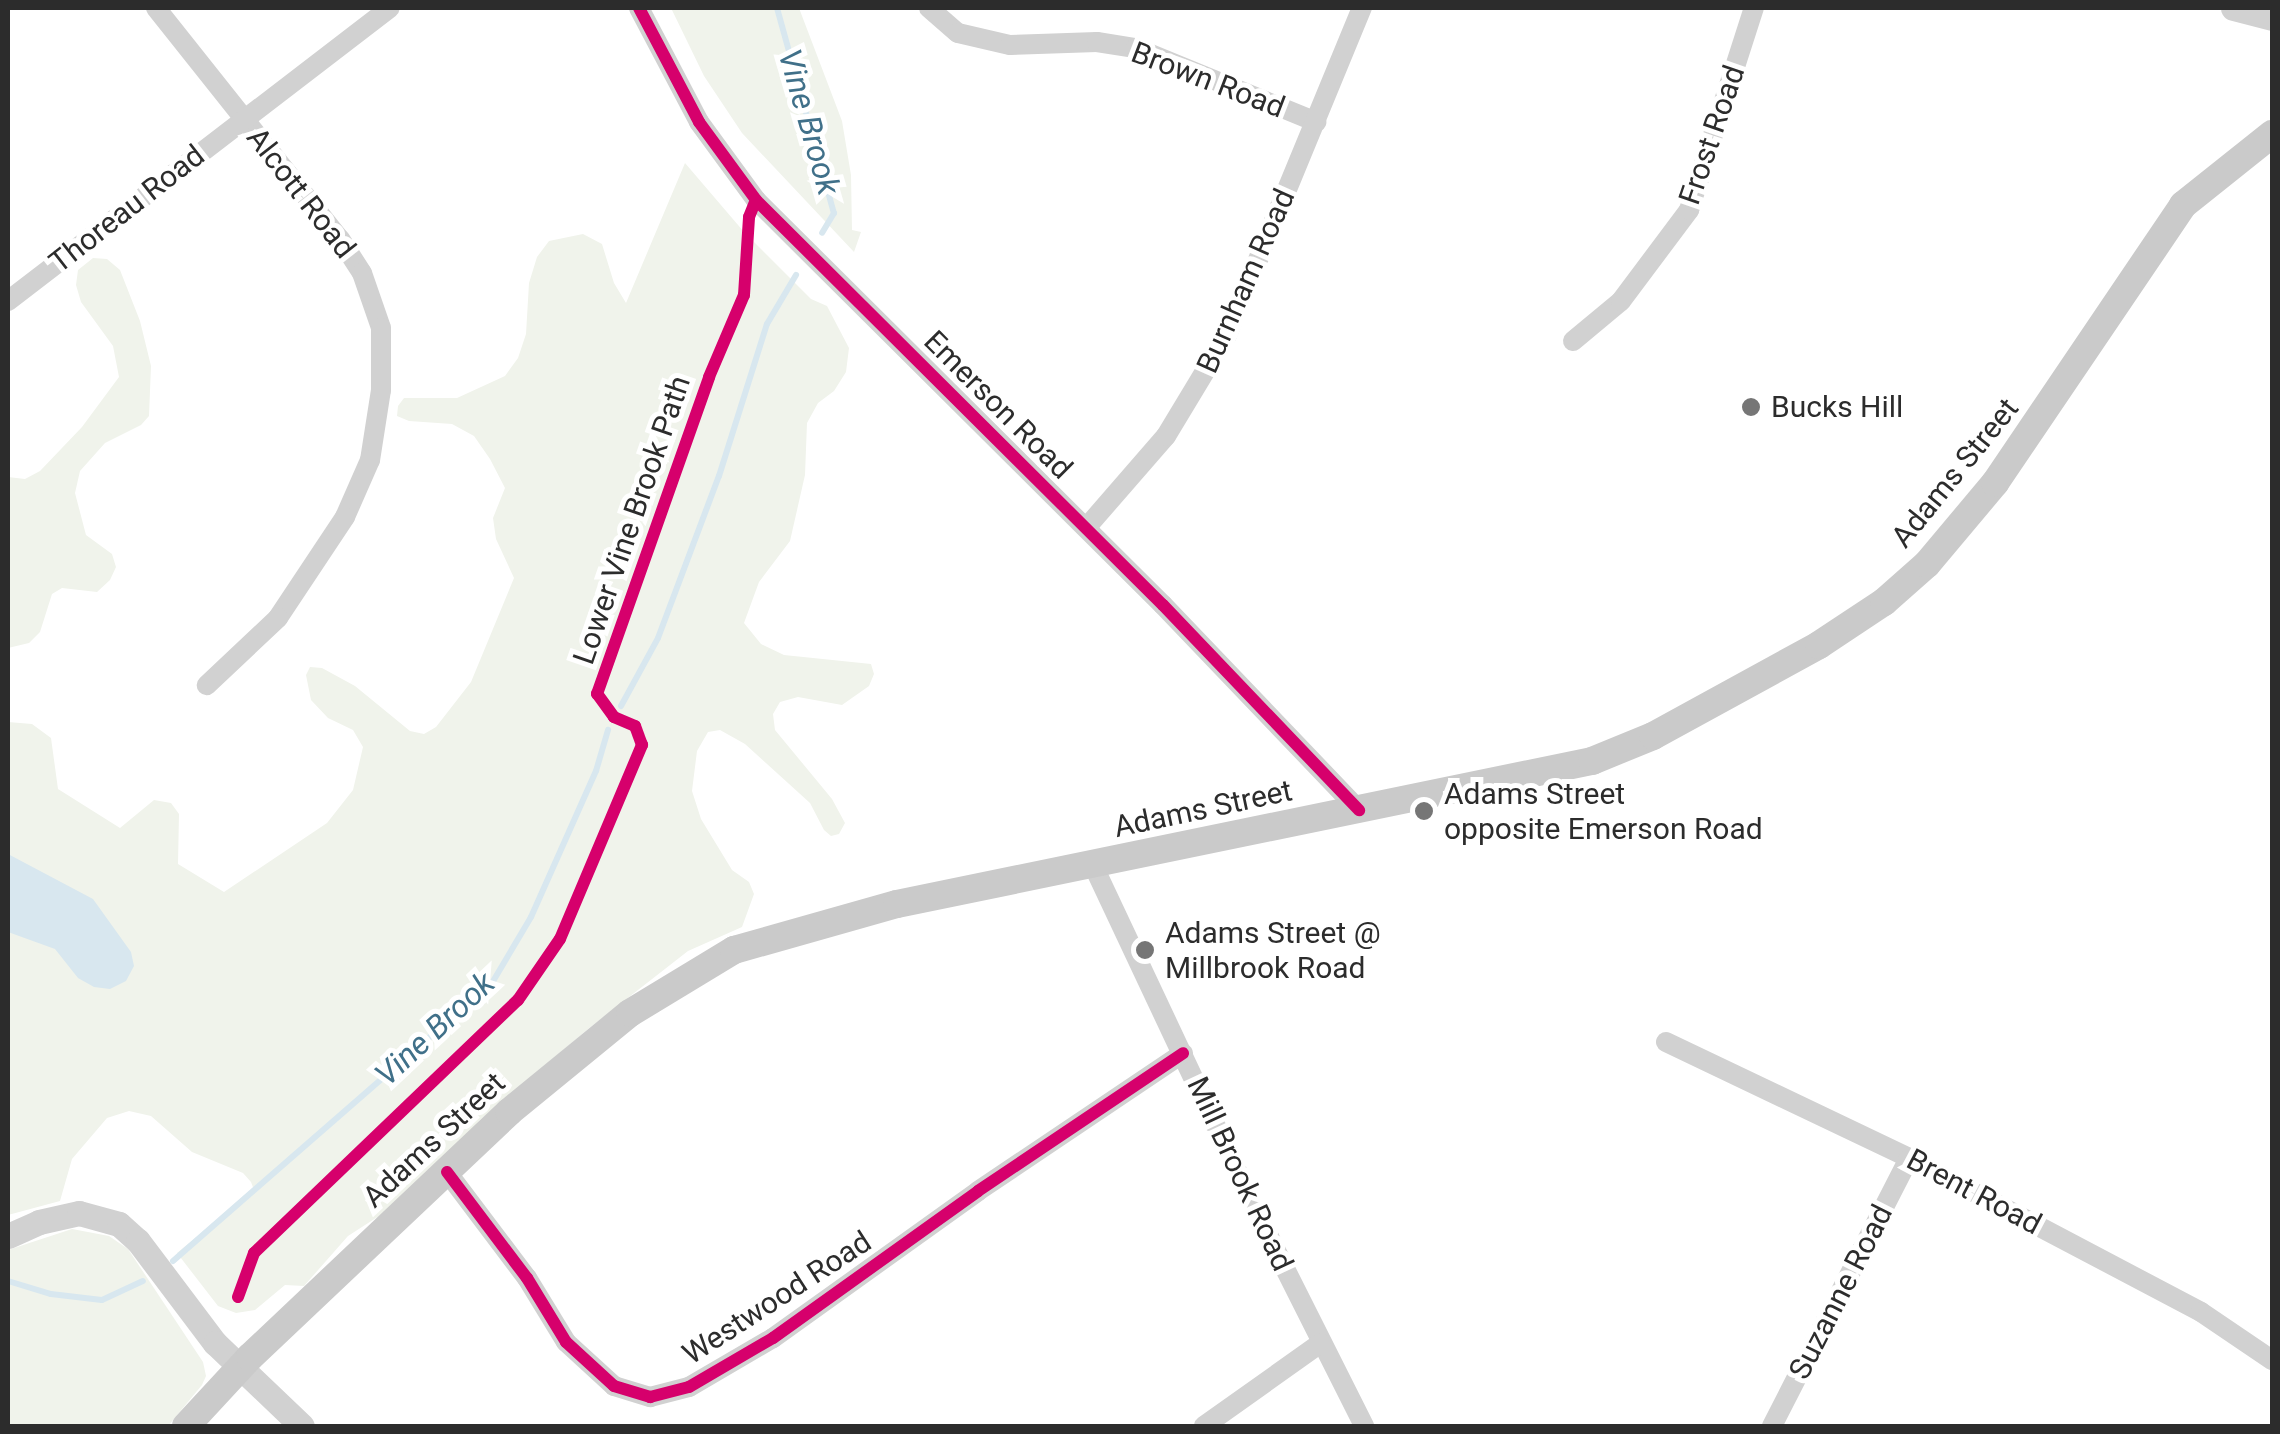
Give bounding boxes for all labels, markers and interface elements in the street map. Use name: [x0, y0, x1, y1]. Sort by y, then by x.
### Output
street label: Brown Road: [1126, 34, 1290, 126]
water label: Vine Brook: [770, 45, 848, 199]
street label: Frost Road: [1671, 61, 1753, 209]
street label: Alcott Road: [239, 121, 363, 265]
street label: Thoreau Road: [42, 137, 212, 281]
street label: Burnham Road: [1189, 184, 1303, 378]
street label: Emerson Road: [916, 323, 1080, 487]
street label: Lower Vine Brook Path: [566, 371, 698, 669]
place label: Bucks Hill: [1771, 389, 1903, 425]
street label: Adams Street: [1884, 391, 2026, 555]
marker: Bucks Hill: [1740, 396, 1762, 418]
street label: Adams Street: [1111, 773, 1295, 845]
place label: Adams Street opposite Emerson Road: [1444, 776, 1763, 846]
marker: Adams Street opposite Emerson Road: [1413, 800, 1435, 822]
place label: Adams Street @ Millbrook Road: [1165, 915, 1381, 986]
marker: Adams Street @ Millbrook Road: [1134, 939, 1156, 961]
water label: Vine Brook: [367, 964, 503, 1094]
street label: Adams Street: [355, 1065, 513, 1215]
street label: Mill Brook Road: [1179, 1071, 1301, 1277]
street label: Brent Road: [1901, 1142, 2047, 1242]
street label: Suzanne Road: [1782, 1199, 1900, 1385]
street label: Westwood Road: [676, 1224, 878, 1372]

